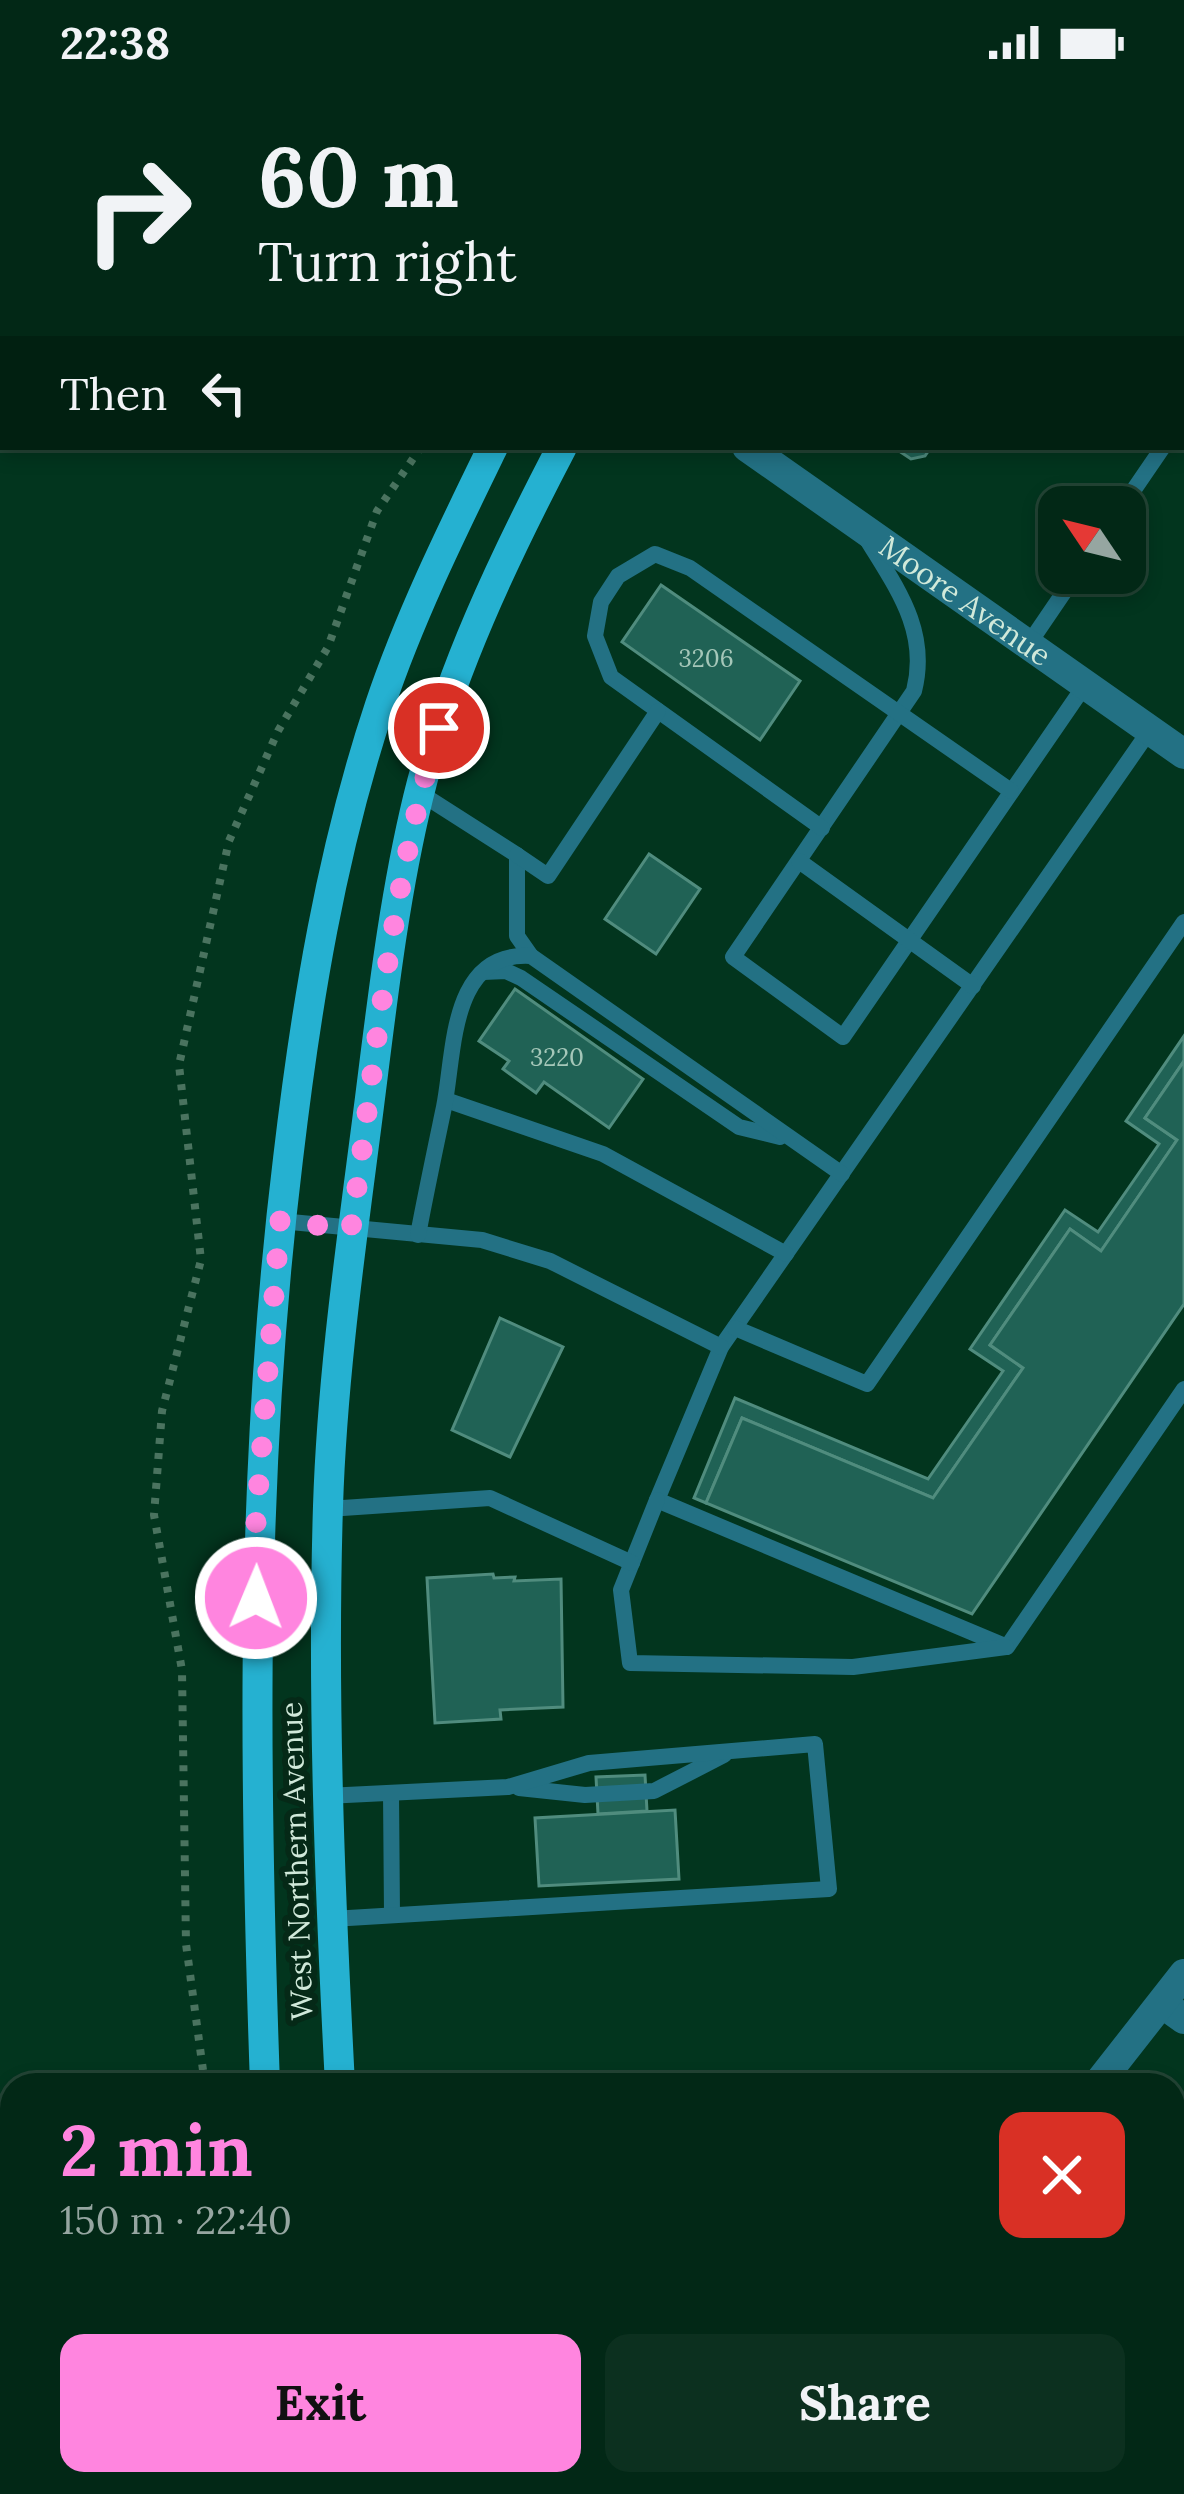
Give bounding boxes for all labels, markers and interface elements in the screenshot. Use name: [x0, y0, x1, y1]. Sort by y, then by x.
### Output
text: 22:38: [60, 14, 170, 71]
text: 60 m: [258, 122, 459, 230]
icon: right: [60, 132, 216, 288]
text: Turn right: [258, 227, 517, 296]
icon: left: [191, 360, 257, 426]
text: Then: [60, 365, 167, 422]
north arrow: [1038, 486, 1146, 594]
map controls: [1038, 486, 1146, 594]
street label: Moore Avenue: [872, 527, 1059, 674]
house number: 3206: [678, 643, 734, 674]
pin: [388, 677, 490, 779]
icon: arrive: [406, 695, 472, 761]
house number: 3220: [530, 1042, 584, 1073]
position arrow: [193, 1535, 319, 1661]
street label: West Northern Avenue: [271, 1701, 321, 2021]
text: 2 min: [60, 2104, 253, 2196]
button: close: [999, 2112, 1125, 2238]
text: 150 m · 22:40: [60, 2195, 292, 2245]
button: Exit: [60, 2334, 581, 2472]
button: Share: [605, 2334, 1125, 2472]

